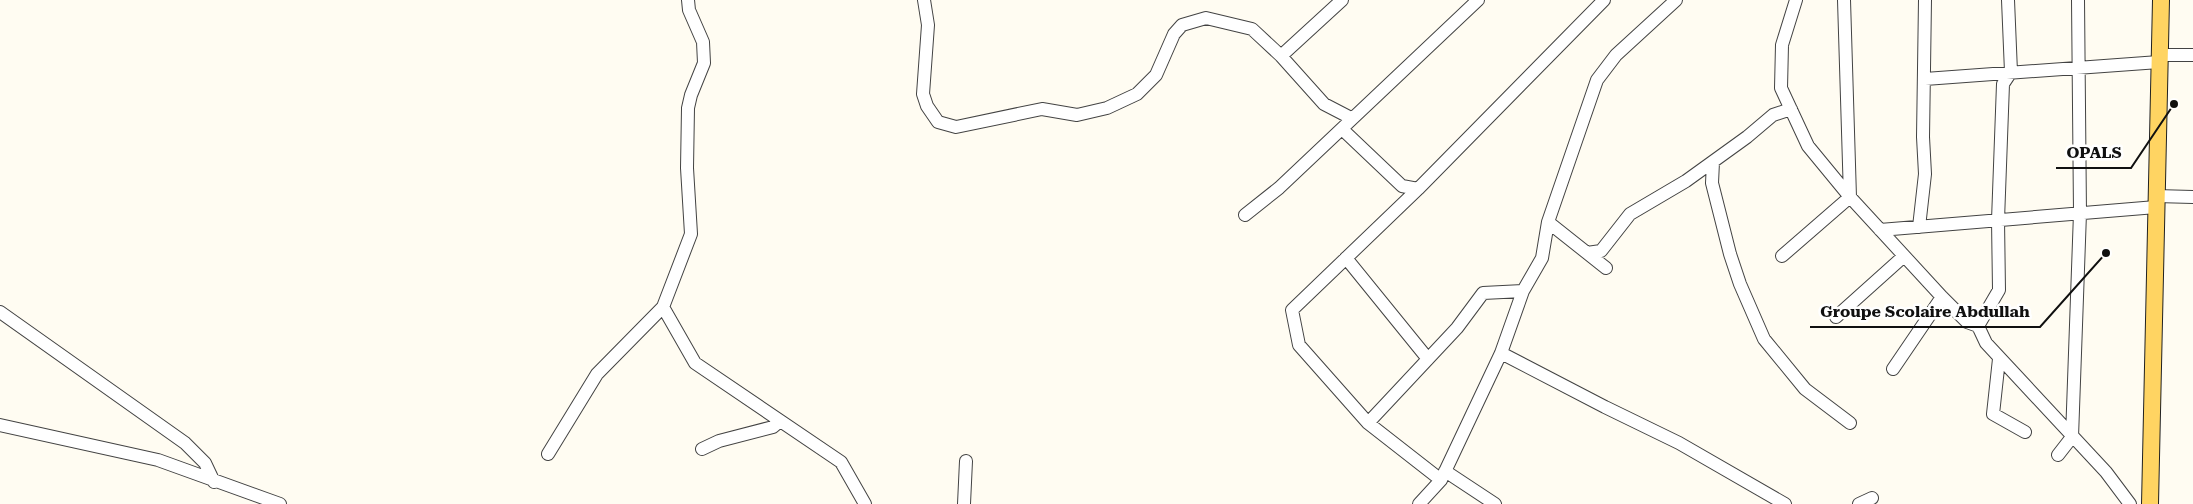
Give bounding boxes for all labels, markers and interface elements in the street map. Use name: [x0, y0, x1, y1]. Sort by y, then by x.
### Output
callout: OPALS: [2056, 137, 2131, 168]
text: OPALS: [2066, 143, 2122, 162]
callout: Groupe Scolaire Abdullah: [1810, 296, 2040, 327]
text: Groupe Scolaire Abdullah: [1820, 302, 2030, 321]

